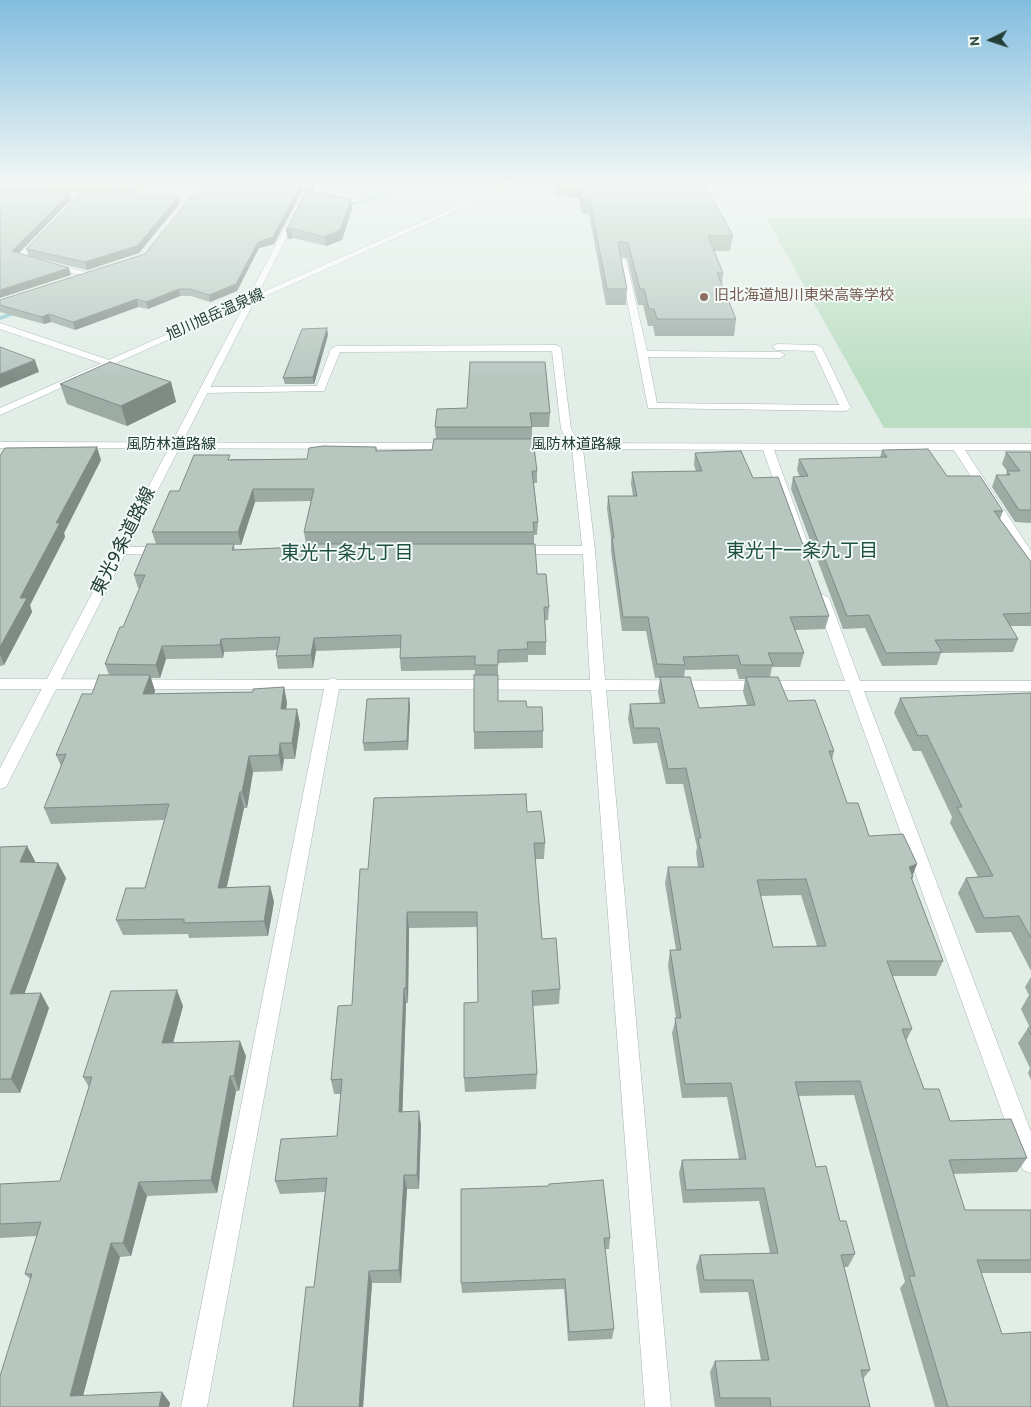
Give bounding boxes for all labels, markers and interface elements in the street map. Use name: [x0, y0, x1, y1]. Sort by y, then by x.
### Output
north arrow: [966, 15, 1016, 65]
text: N: [967, 35, 984, 47]
street label: 旭川旭岳温泉線: [164, 286, 268, 346]
place label: 旧北海道旭川東栄高等学校: [714, 288, 894, 306]
marker: 旧北海道旭川東栄高等学校: [698, 291, 710, 303]
street label: 風防林道路線: [126, 437, 216, 455]
street label: 風防林道路線: [531, 437, 621, 455]
street label: 東光9条道路線: [88, 484, 162, 600]
district label: 東光十一条九丁目: [726, 542, 878, 564]
district label: 東光十条九丁目: [281, 544, 413, 566]

